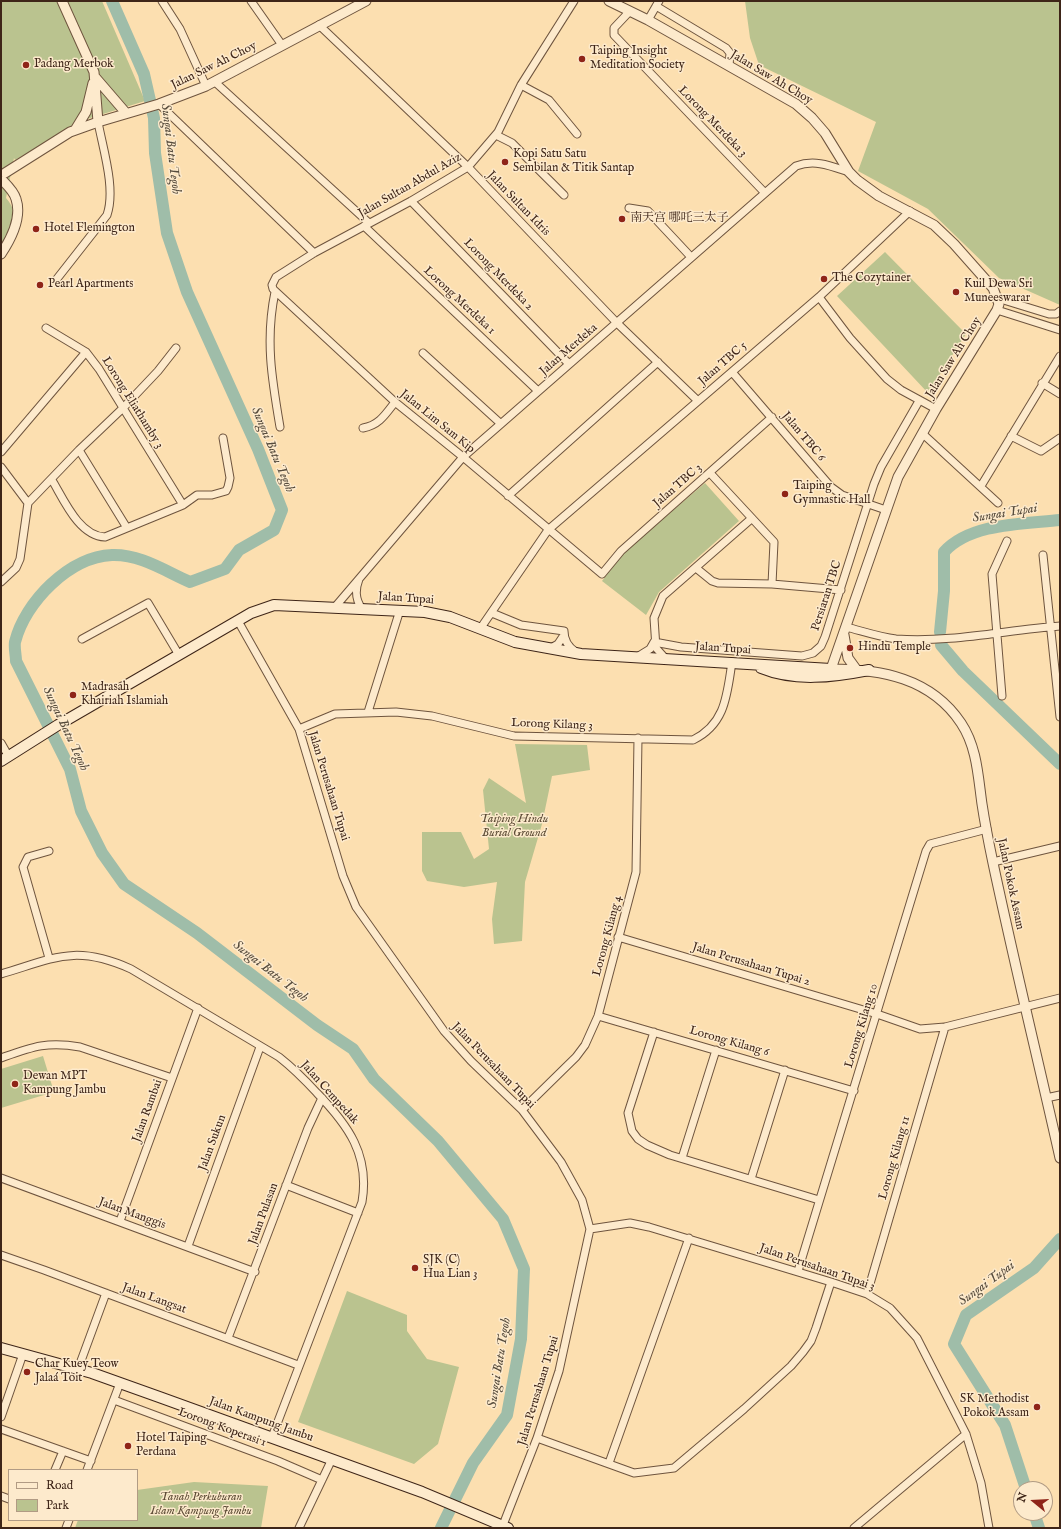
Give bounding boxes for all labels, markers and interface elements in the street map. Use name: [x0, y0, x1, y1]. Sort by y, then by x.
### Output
street label: Jalan Saw Ah Choy: [169, 39, 259, 93]
place label: Taiping Insight Meditation Society: [590, 45, 685, 73]
street label: Jalan Saw Ah Choy: [727, 48, 815, 108]
marker: Taiping Insight Meditation Society: [577, 54, 587, 64]
place label: Padang Merbok: [34, 58, 114, 72]
marker: Padang Merbok: [21, 60, 31, 70]
street label: Lorong Merdeka 3: [674, 83, 750, 161]
water label: Sungai Batu Tegoh: [157, 103, 183, 195]
place label: Kopi Satu Satu Sembilan & Titik Santap: [513, 148, 634, 176]
street label: Jalan Sultan Abdul Aziz: [356, 151, 464, 221]
marker: Kopi Satu Satu Sembilan & Titik Santap: [500, 157, 510, 167]
street label: Jalan Sultan Idris: [483, 169, 553, 239]
place label: 南天宫 哪吒三太子: [630, 212, 729, 226]
marker: 南天宫 哪吒三太子: [617, 214, 627, 224]
place label: Hotel Flemington: [44, 222, 135, 236]
marker: Hotel Flemington: [31, 224, 41, 234]
street label: Lorong Merdeka 2: [460, 236, 536, 314]
street label: Lorong Merdeka 1: [420, 264, 498, 338]
place label: The Cozytainer: [832, 272, 911, 286]
marker: The Cozytainer: [819, 274, 829, 284]
place label: Pearl Apartments: [48, 278, 134, 292]
place label: Kuil Dewa Sri Muneeswarar: [964, 278, 1033, 306]
marker: Pearl Apartments: [35, 280, 45, 290]
marker: Kuil Dewa Sri Muneeswarar: [951, 287, 961, 297]
street label: Jalan Saw Ah Choy: [923, 315, 985, 401]
street label: Jalan Merdeka: [537, 321, 601, 379]
street label: Jalan TBC 5: [696, 339, 750, 389]
street label: Lorong Eliathamby 3: [98, 354, 166, 452]
street label: Jalan Lim Sam Kip: [397, 387, 477, 457]
water label: Sungai Batu Tegoh: [247, 405, 297, 495]
street label: Jalan TBC 6: [778, 409, 828, 465]
street label: Jalan TBC 3: [651, 461, 705, 511]
place label: Taiping Gymnastic Hall: [793, 480, 871, 508]
marker: Taiping Gymnastic Hall: [780, 489, 790, 499]
water label: Sungai Tupai: [971, 501, 1039, 527]
street label: Persiaran TBC: [809, 559, 845, 633]
street label: Jalan Tupai: [378, 590, 434, 608]
street label: Jalan Tupai: [695, 640, 751, 658]
place label: Hindu Temple: [858, 641, 931, 655]
marker: Hindu Temple: [845, 643, 855, 653]
place label: Madrasah Khairiah Islamiah: [81, 681, 168, 709]
water label: Sungai Batu Tegoh: [39, 684, 91, 774]
marker: Madrasah Khairiah Islamiah: [68, 690, 78, 700]
street label: Lorong Kilang 3: [511, 716, 593, 734]
street label: Jalan Perusahaan Tupai: [304, 729, 352, 843]
park label: Taiping Hindu Burial Ground: [480, 813, 548, 841]
street label: Jalan Pokok Assam: [993, 837, 1027, 931]
street label: Lorong Kilang 4: [590, 894, 626, 978]
water label: Sungai Batu Tegoh: [229, 938, 311, 1006]
street label: Jalan Perusahaan Tupai 2: [690, 940, 812, 990]
street label: Lorong Kilang 10: [842, 982, 882, 1070]
street label: Jalan Perusahaan Tupai: [448, 1020, 538, 1112]
street label: Lorong Kilang 6: [687, 1024, 771, 1060]
street label: Jalan Cempedak: [297, 1058, 361, 1128]
place label: Dewan MPT Kampung Jambu: [23, 1070, 106, 1098]
street label: Jalan Rambai: [130, 1078, 166, 1144]
marker: Dewan MPT Kampung Jambu: [10, 1079, 20, 1089]
street label: Jalan Sukun: [196, 1113, 230, 1173]
street label: Lorong Kilang 11: [876, 1115, 914, 1201]
street label: Jalan Pulasan: [246, 1181, 282, 1247]
street label: Jalan Manggis: [96, 1195, 168, 1233]
street label: Jalan Perusahaan Tupai 3: [757, 1241, 877, 1295]
place label: SJK (C) Hua Lian 3: [423, 1254, 478, 1282]
water label: Sungai Tupai: [956, 1258, 1018, 1310]
marker: SJK (C) Hua Lian 3: [410, 1263, 420, 1273]
street label: Jalan Langsat: [120, 1281, 188, 1317]
water label: Sungai Batu Tegoh: [485, 1317, 515, 1409]
street label: Jalan Perusahaan Tupai: [515, 1334, 563, 1448]
place label: Char Kuey Teow Jalaá Toit: [35, 1358, 118, 1386]
marker: Char Kuey Teow Jalaá Toit: [22, 1367, 32, 1377]
place label: SK Methodist Pokok Assam: [960, 1393, 1029, 1421]
street label: Jalan Kampung Jambu: [207, 1394, 315, 1446]
marker: SK Methodist Pokok Assam: [1032, 1402, 1042, 1412]
street label: Lorong Koperasi 1: [176, 1405, 268, 1451]
place label: Hotel Taiping Perdana: [136, 1432, 207, 1460]
marker: Hotel Taiping Perdana: [123, 1441, 133, 1451]
legend: [8, 1469, 138, 1521]
text: Road: [46, 1478, 73, 1493]
north arrow: [1013, 1481, 1053, 1521]
park label: Tanah Perkuburan Islam Kampung Jambu: [150, 1491, 252, 1519]
text: N: [1014, 1491, 1031, 1504]
text: Park: [46, 1498, 69, 1513]

